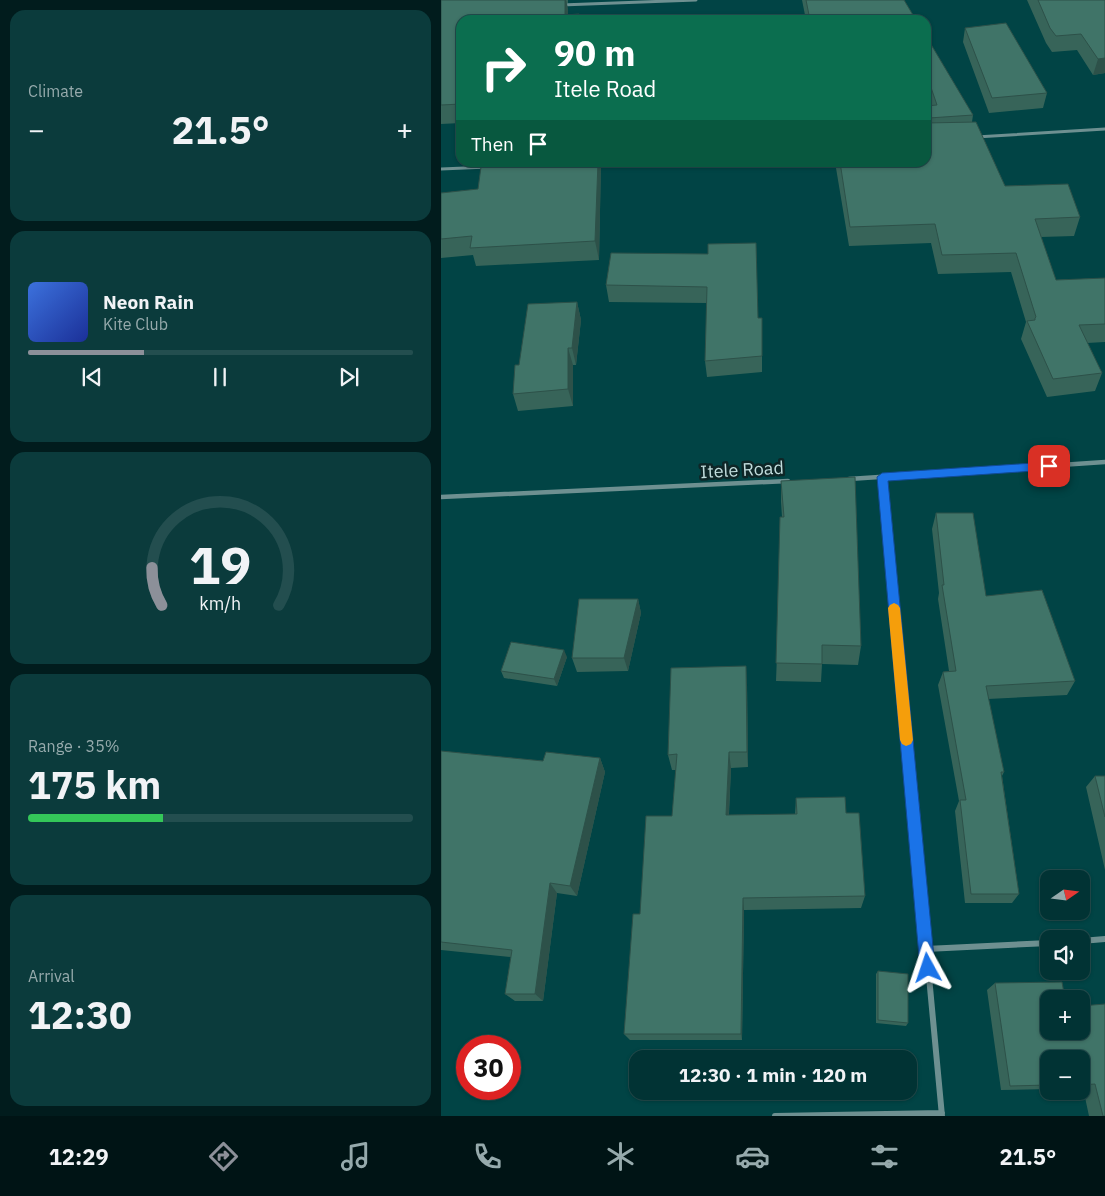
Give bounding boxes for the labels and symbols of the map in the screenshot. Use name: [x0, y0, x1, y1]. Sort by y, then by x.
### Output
pin: [1028, 445, 1070, 487]
street label: Itele Road: [700, 456, 784, 483]
north arrow: [1040, 870, 1090, 920]
position arrow: [901, 941, 953, 993]
speed limit sign: 30: [456, 1035, 521, 1100]

